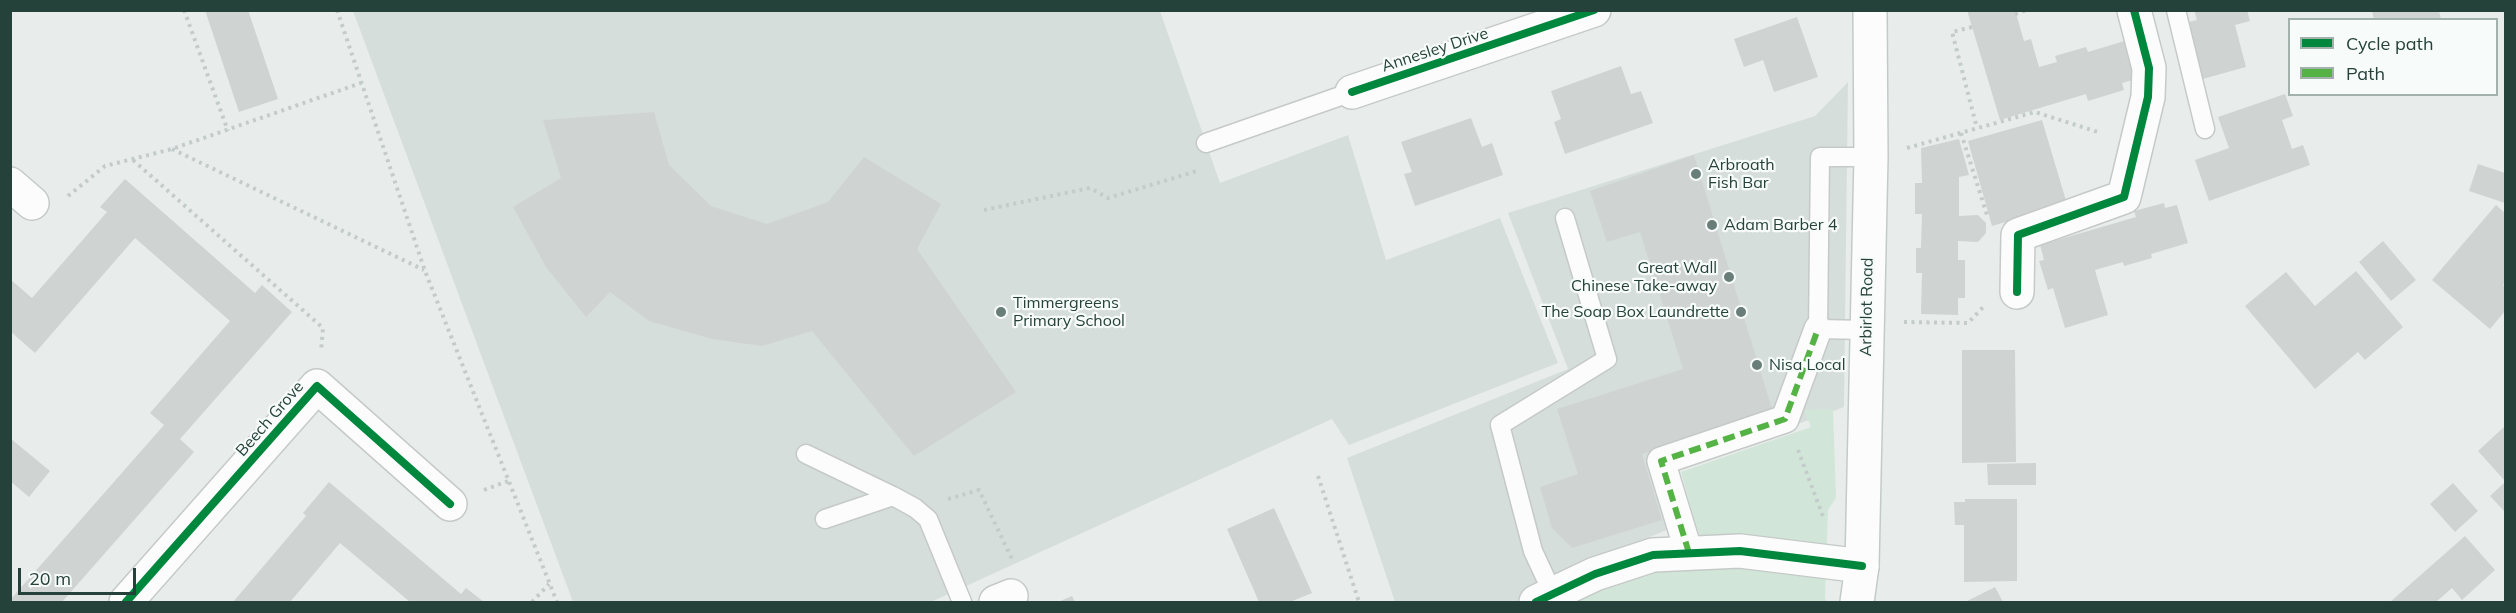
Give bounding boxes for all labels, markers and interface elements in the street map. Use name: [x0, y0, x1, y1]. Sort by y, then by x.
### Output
legend: [2288, 18, 2498, 96]
street label: Annesley Drive: [1379, 24, 1491, 76]
text: Cycle path: [2346, 32, 2433, 55]
text: Path: [2346, 62, 2385, 85]
place label: Arbroath Fish Bar: [1708, 155, 1775, 193]
marker: Arbroath Fish Bar: [1689, 167, 1703, 181]
place label: Adam Barber 4: [1724, 215, 1837, 235]
marker: Adam Barber 4: [1705, 218, 1719, 232]
place label: Great Wall Chinese Take-away: [1571, 258, 1717, 296]
street label: Arbirlot Road: [1857, 258, 1877, 356]
marker: Great Wall Chinese Take-away: [1722, 270, 1736, 284]
place label: Timmergreens Primary School: [1013, 293, 1125, 331]
place label: The Soap Box Laundrette: [1541, 302, 1729, 322]
marker: Timmergreens Primary School: [994, 305, 1008, 319]
marker: The Soap Box Laundrette: [1734, 305, 1748, 319]
place label: Nisa Local: [1769, 355, 1846, 375]
marker: Nisa Local: [1750, 358, 1764, 372]
street label: Beech Grove: [232, 378, 308, 460]
scale bar: [21, 556, 140, 594]
text: 20 m: [29, 567, 71, 590]

